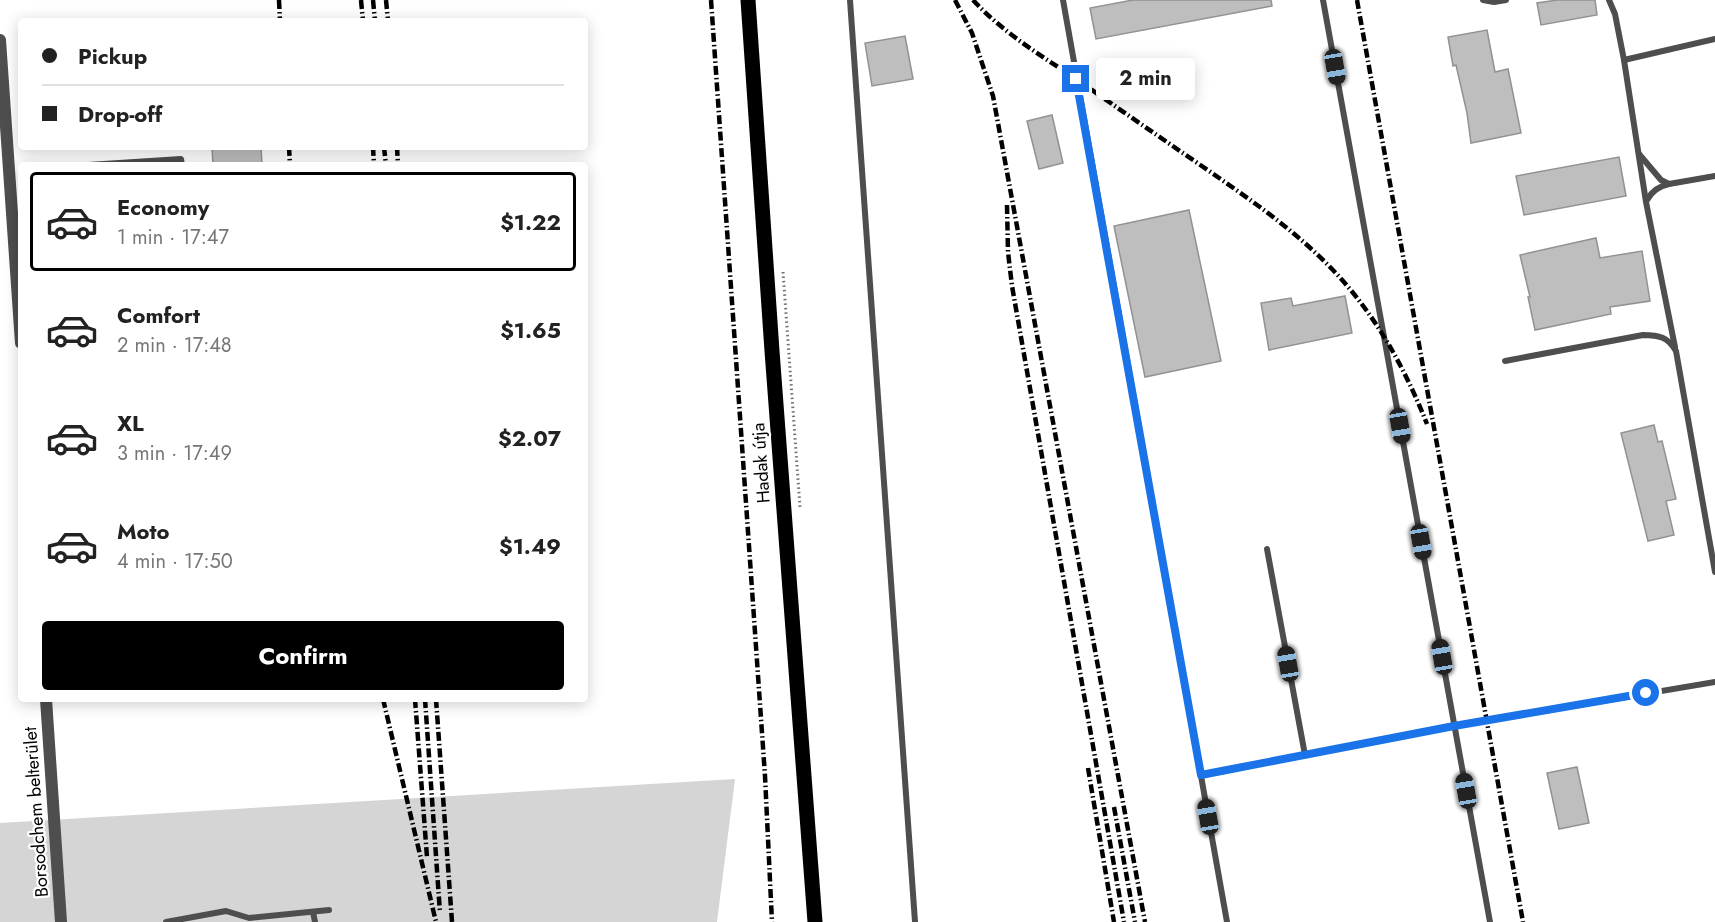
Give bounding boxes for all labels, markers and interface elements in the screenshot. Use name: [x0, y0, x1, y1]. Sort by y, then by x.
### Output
text: Pickup: [78, 40, 147, 72]
car: [1323, 48, 1347, 86]
callout: 2 min: [1097, 58, 1196, 100]
text: 2 min: [1119, 64, 1172, 93]
route end: [1062, 65, 1089, 92]
text: Drop-off: [78, 98, 162, 130]
text: Economy: [117, 191, 209, 223]
icon: car: [45, 195, 99, 249]
text: $1.22: [500, 206, 561, 238]
text: 1 min · 17:47: [117, 223, 229, 252]
text: Comfort: [117, 299, 200, 331]
icon: car: [45, 303, 99, 357]
text: $1.65: [500, 314, 561, 346]
text: 2 min · 17:48: [117, 331, 232, 360]
text: XL: [117, 407, 144, 439]
car: [1388, 407, 1412, 445]
icon: car: [45, 411, 99, 465]
text: $2.07: [498, 422, 561, 454]
street label: Hadak útja: [745, 422, 777, 504]
text: 3 min · 17:49: [117, 439, 232, 468]
text: Moto: [117, 515, 170, 547]
icon: car: [45, 519, 99, 573]
car: [1409, 523, 1433, 561]
text: $1.49: [499, 530, 561, 562]
text: 4 min · 17:50: [117, 547, 233, 576]
button: Confirm: [42, 621, 564, 690]
car: [1430, 638, 1454, 676]
car: [1276, 645, 1300, 683]
route start: [1632, 679, 1659, 706]
street label: Borsodchem belterület: [17, 725, 55, 898]
car: [1454, 772, 1478, 810]
car: [1196, 798, 1220, 836]

